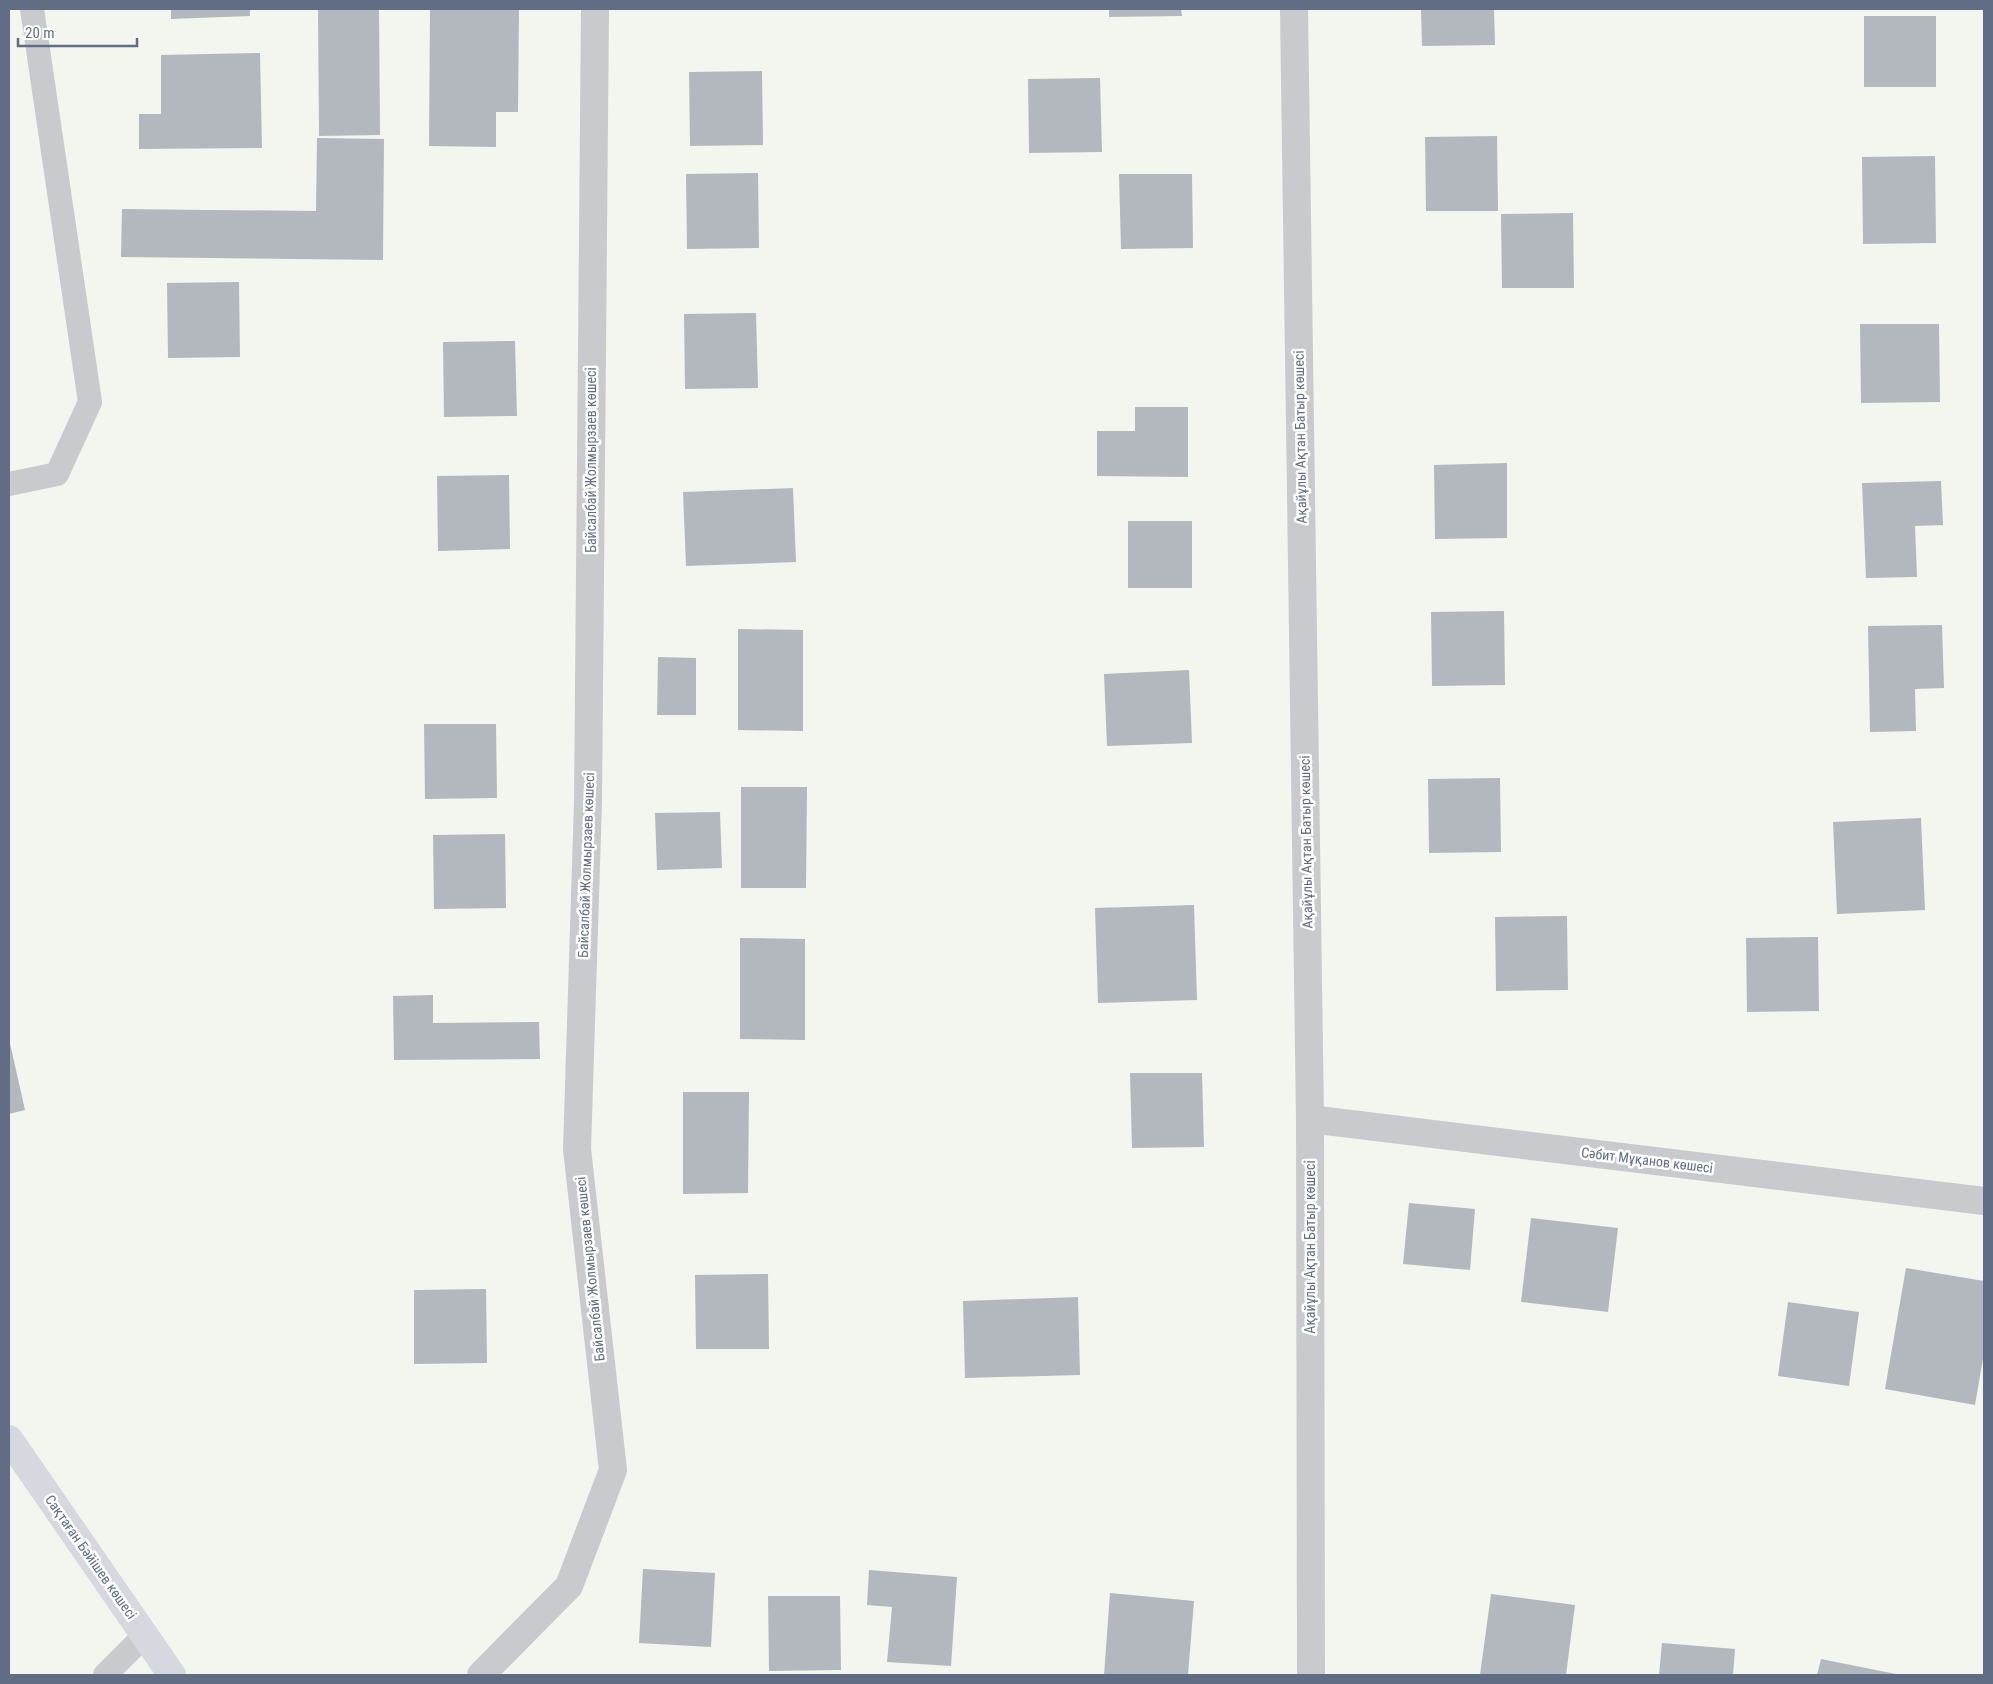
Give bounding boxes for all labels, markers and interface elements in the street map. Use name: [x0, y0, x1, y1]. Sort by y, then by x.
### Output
scale bar: [18, 15, 136, 47]
text: 20 m: [25, 24, 55, 42]
street label: Ақайұлы Ақтан Батыр көшесі: [1290, 350, 1310, 524]
street label: Байсалбай Жолмырзаев көшесі: [583, 367, 599, 553]
street label: Ақайұлы Ақтан Батыр көшесі: [1296, 755, 1316, 929]
street label: Байсалбай Жолмырзаев көшесі: [575, 772, 597, 958]
street label: Сәбит Мұқанов көшесі: [1580, 1144, 1714, 1176]
street label: Ақайұлы Ақтан Батыр көшесі: [1302, 1160, 1318, 1334]
street label: Байсалбай Жолмырзаев көшесі: [572, 1176, 608, 1362]
street label: Сақтаған Бәйішев көшесі: [42, 1492, 140, 1622]

